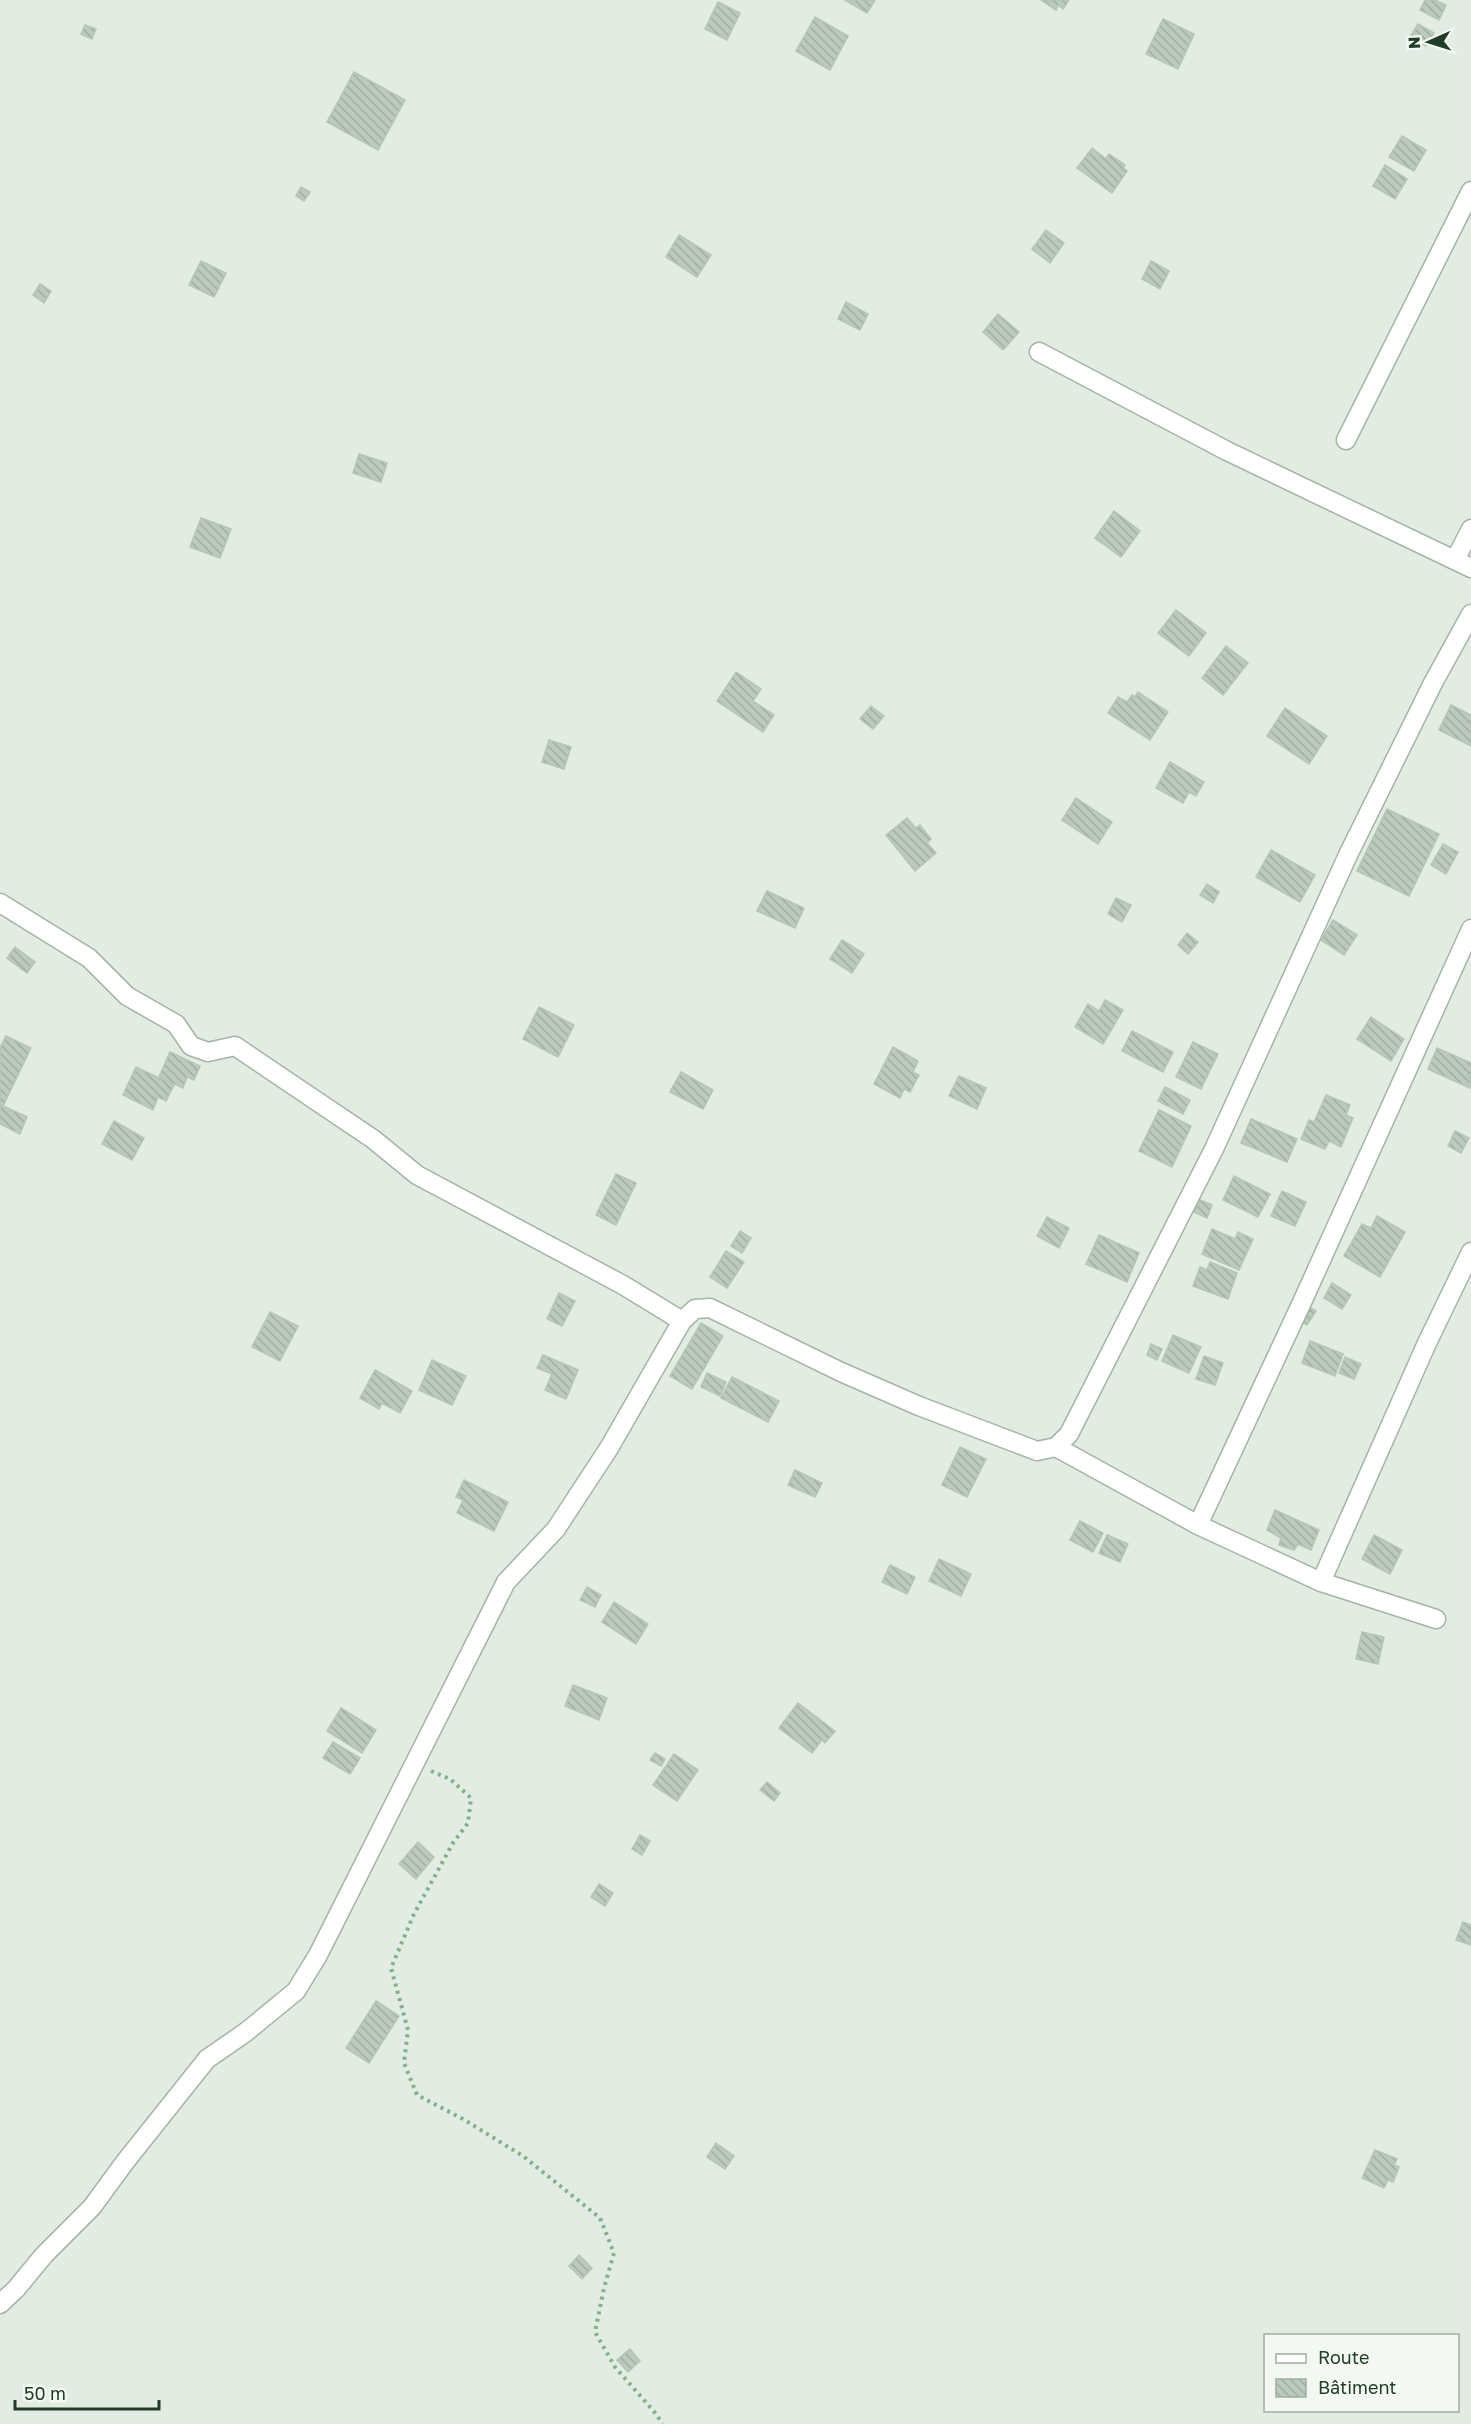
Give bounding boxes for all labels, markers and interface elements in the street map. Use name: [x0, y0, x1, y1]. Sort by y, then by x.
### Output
north arrow: [1399, 12, 1459, 72]
text: N: [1404, 36, 1424, 49]
legend: [1264, 2334, 1459, 2412]
text: Route: [1318, 2346, 1369, 2368]
scale bar: [15, 2373, 159, 2411]
text: Bâtiment: [1318, 2376, 1397, 2398]
text: 50 m: [24, 2382, 66, 2404]

